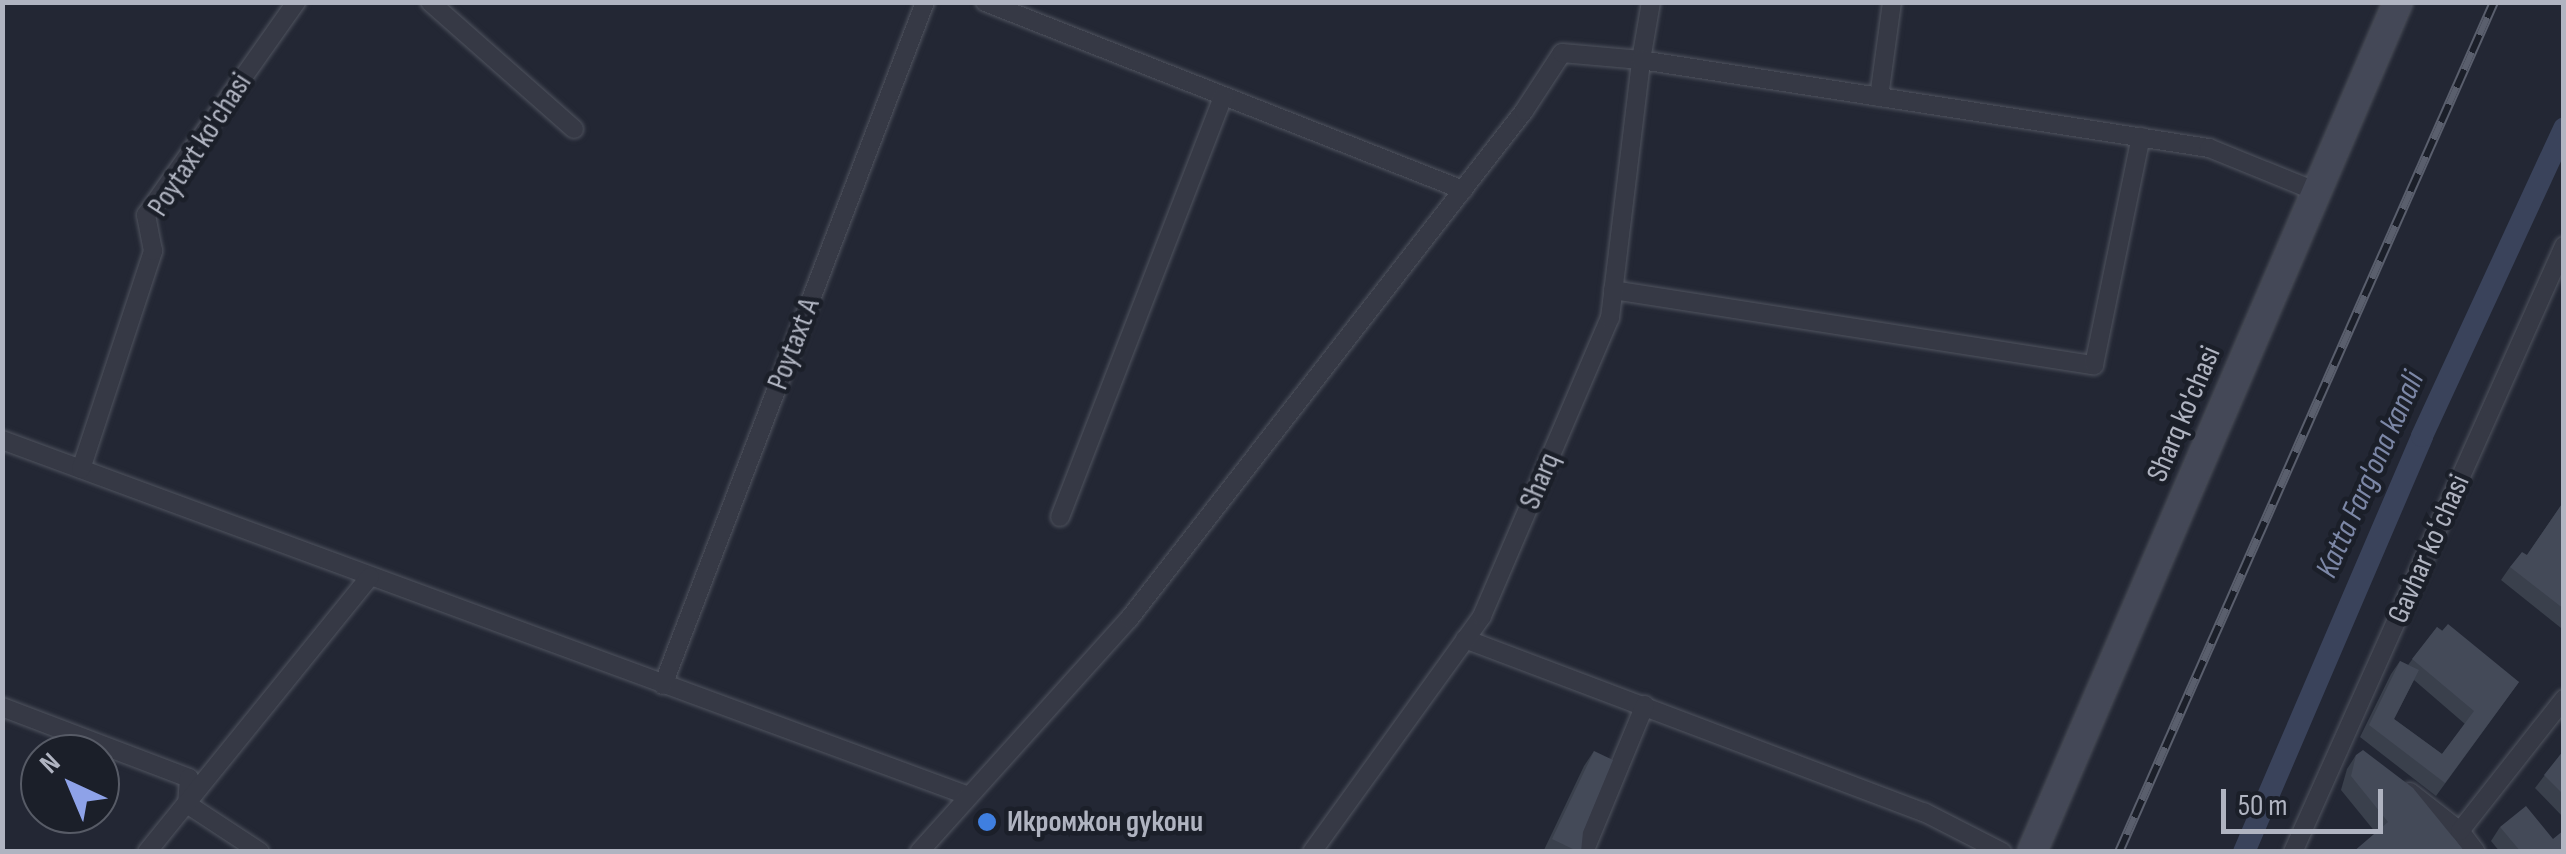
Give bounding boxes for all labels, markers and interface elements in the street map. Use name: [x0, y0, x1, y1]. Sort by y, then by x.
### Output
street label: Poytaxt ko'chasi: [140, 67, 260, 223]
street label: Poytaxt A: [760, 293, 828, 395]
street label: Sharq ko'chasi: [2139, 341, 2229, 487]
water label: Katta Farg'ona kanali: [2308, 366, 2434, 584]
street label: Sharq: [1512, 447, 1568, 515]
street label: Gavhar koʻchasi: [2380, 469, 2478, 629]
north arrow: [20, 734, 120, 834]
text: N: [33, 746, 67, 781]
scale bar: [2226, 769, 2388, 831]
text: 50 m: [2238, 788, 2287, 824]
place label: Икромжон дукони: [1007, 804, 1203, 840]
marker: Икромжон дукони: [976, 811, 998, 833]

